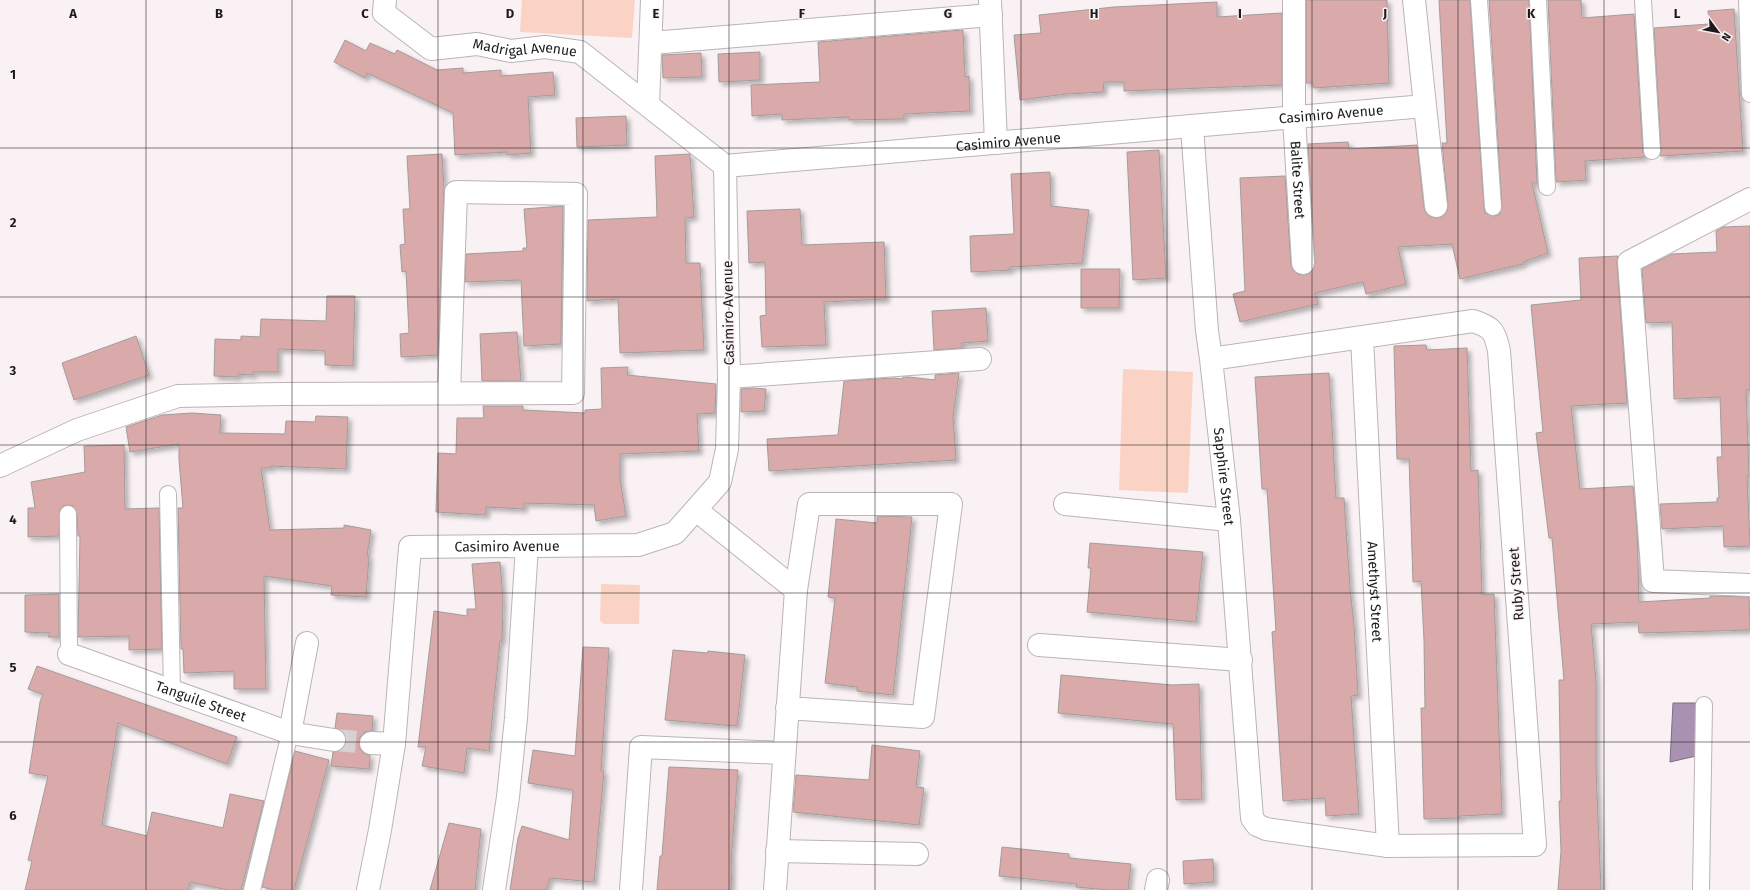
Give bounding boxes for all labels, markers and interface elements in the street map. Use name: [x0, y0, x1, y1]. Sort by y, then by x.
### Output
text: A: [68, 6, 77, 21]
text: B: [215, 6, 223, 21]
text: C: [361, 6, 369, 21]
text: D: [506, 6, 515, 21]
text: E: [653, 6, 660, 21]
text: F: [799, 6, 806, 21]
text: G: [944, 6, 952, 21]
text: H: [1090, 6, 1098, 21]
text: I: [1238, 6, 1242, 21]
text: J: [1382, 6, 1387, 21]
text: K: [1527, 6, 1536, 21]
text: L: [1674, 6, 1681, 21]
north arrow: [1698, 12, 1738, 52]
text: N: [1719, 30, 1734, 44]
street label: Madrigal Avenue: [471, 35, 578, 60]
text: 1: [10, 67, 16, 82]
street label: Casimiro Avenue: [1278, 102, 1384, 128]
street label: Casimiro Avenue: [955, 129, 1061, 155]
street label: Balite Street: [1286, 140, 1308, 220]
text: 2: [10, 215, 17, 230]
street label: Casimiro Avenue: [719, 260, 738, 366]
text: 3: [9, 363, 17, 378]
street label: Sapphire Street: [1210, 427, 1237, 527]
text: 4: [9, 512, 17, 527]
street label: Casimiro Avenue: [454, 538, 560, 556]
street label: Amethyst Street: [1363, 541, 1386, 643]
street label: Ruby Street: [1505, 546, 1528, 621]
text: 5: [10, 660, 17, 675]
street label: Tanguile Street: [153, 678, 249, 726]
text: 6: [9, 808, 17, 823]

